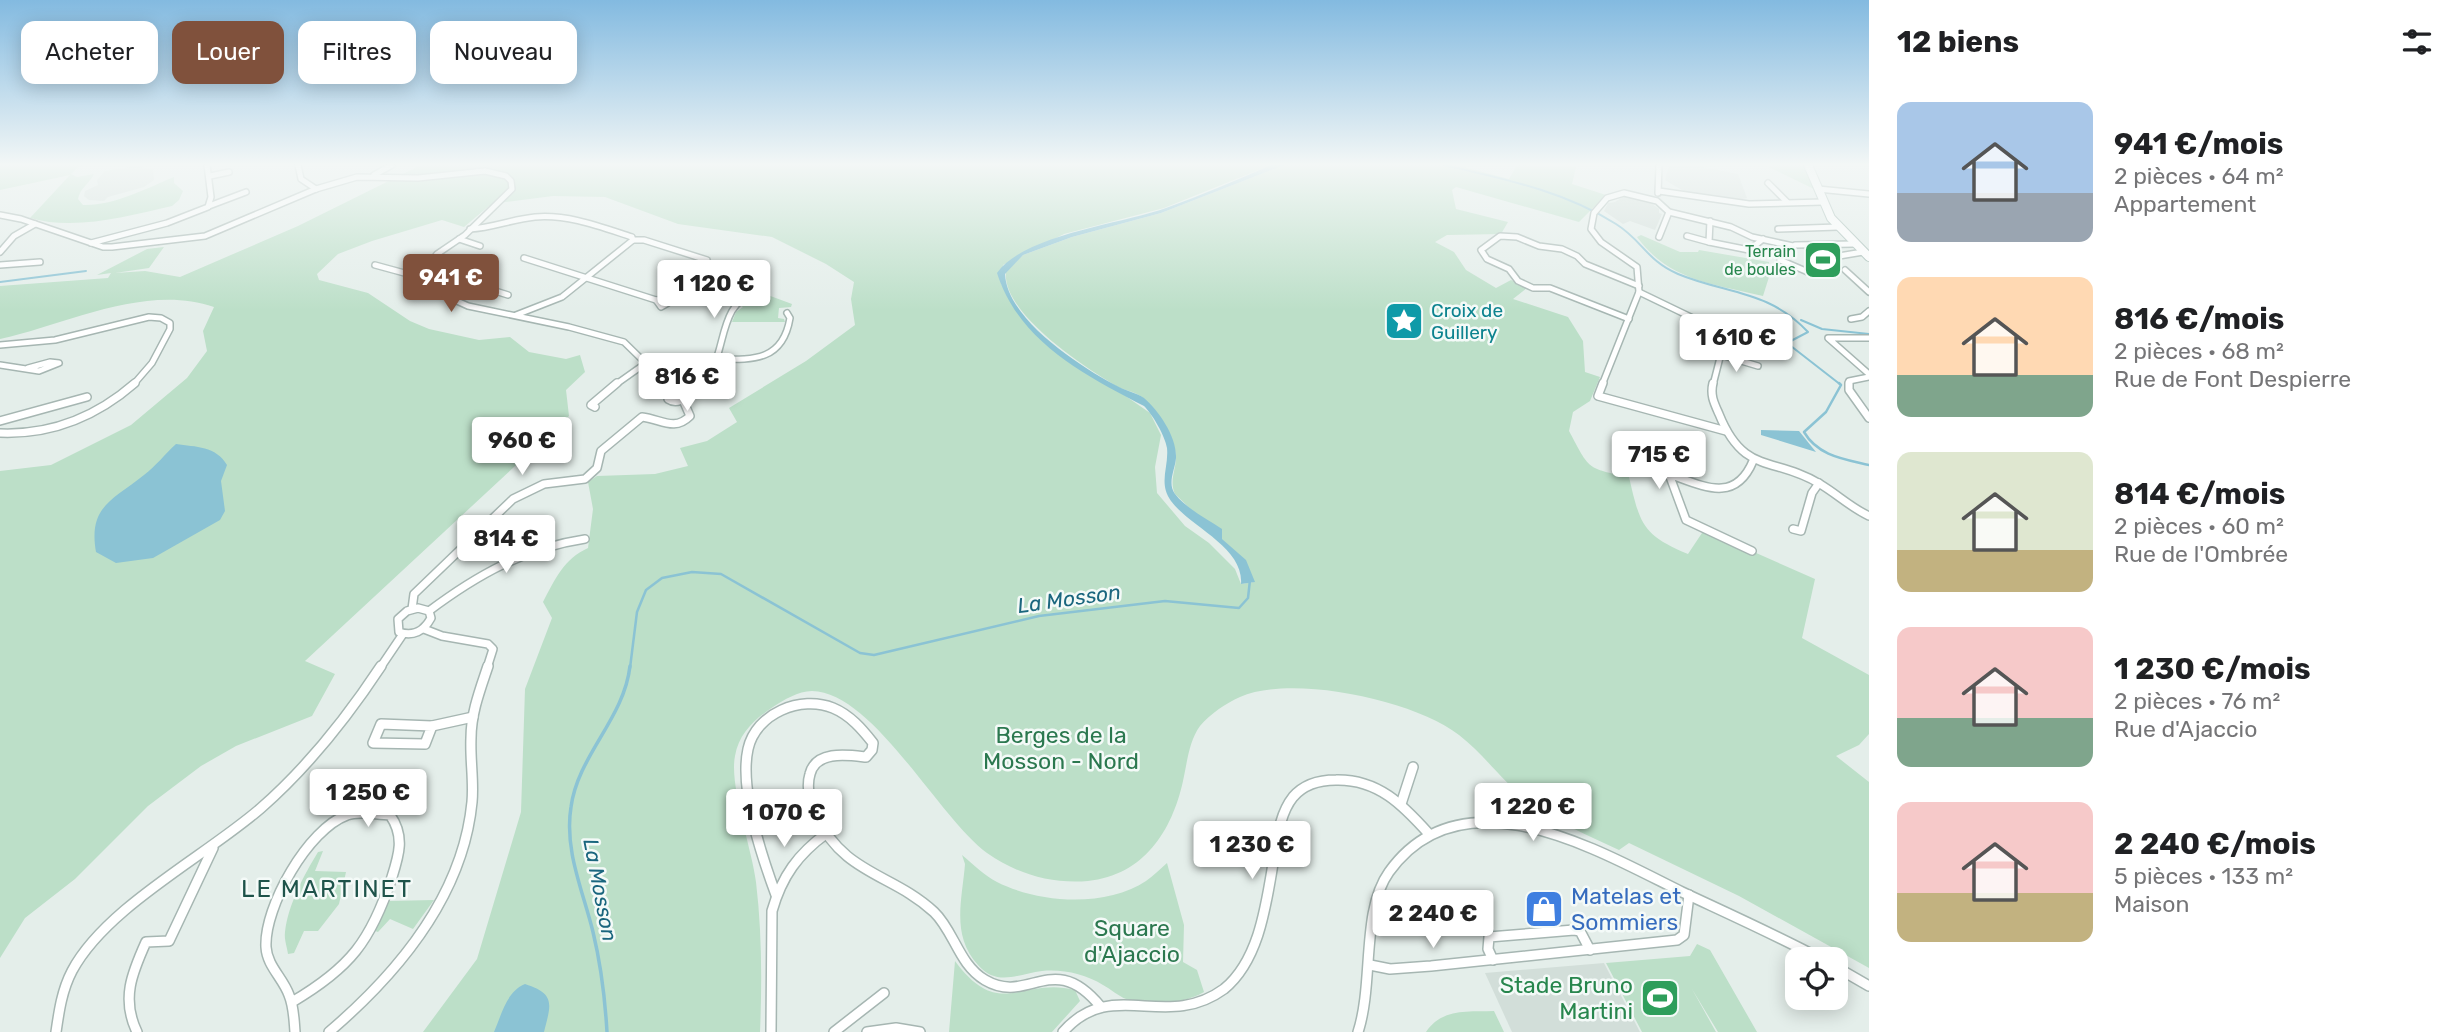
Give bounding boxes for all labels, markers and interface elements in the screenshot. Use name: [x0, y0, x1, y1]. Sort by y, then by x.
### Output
chip: Acheter: [21, 21, 158, 84]
chip: Louer: [172, 21, 284, 84]
chip: Filtres: [298, 21, 416, 84]
chip: Nouveau: [430, 21, 577, 84]
icon: filters: [2398, 23, 2436, 61]
text: 12 biens: [1897, 24, 2019, 60]
text: 941 €/mois: [2114, 126, 2283, 162]
icon: home: [1953, 130, 2037, 214]
text: 2 pièces · 64 m²: [2114, 162, 2284, 190]
text: Appartement: [2114, 190, 2256, 218]
sports icon: Terrain de boules: [1802, 239, 1844, 281]
place label: Terrain de boules: [1724, 242, 1796, 279]
pin: 941 €: [402, 254, 500, 314]
pin: 1 120 €: [649, 260, 779, 320]
text: 941 €: [419, 263, 483, 291]
text: 1 120 €: [673, 269, 755, 297]
place label: Croix de Guillery: [1431, 299, 1503, 344]
place icon: Croix de Guillery: [1383, 300, 1425, 342]
text: 816 €/mois: [2114, 301, 2284, 337]
icon: home: [1953, 305, 2037, 389]
pin: 1 610 €: [1671, 314, 1801, 374]
text: 1 610 €: [1696, 323, 1776, 351]
text: 2 pièces · 68 m²: [2114, 337, 2284, 365]
pin: 816 €: [638, 354, 736, 413]
text: 816 €: [655, 362, 719, 390]
text: Rue de Font Despierre: [2114, 365, 2351, 393]
pin: 960 €: [473, 418, 571, 477]
text: 960 €: [488, 426, 556, 454]
pin: 715 €: [1610, 432, 1708, 491]
text: 715 €: [1628, 440, 1690, 468]
text: 814 €/mois: [2114, 476, 2285, 512]
icon: home: [1953, 480, 2037, 564]
text: 2 pièces · 60 m²: [2114, 512, 2284, 540]
pin: 814 €: [457, 516, 555, 575]
text: 814 €: [473, 524, 539, 552]
text: Rue de l'Ombrée: [2114, 540, 2288, 568]
water label: La Mosson: [1016, 579, 1122, 618]
text: 1 230 €/mois: [2114, 651, 2311, 687]
icon: home: [1953, 655, 2037, 739]
text: 2 pièces · 76 m²: [2114, 687, 2280, 715]
text: Rue d'Ajaccio: [2114, 715, 2257, 743]
park label: Berges de la Mosson - Nord: [983, 721, 1139, 775]
pin: 1 250 €: [303, 770, 433, 829]
text: 1 250 €: [326, 778, 410, 806]
pin: 1 220 €: [1468, 784, 1598, 843]
pin: 1 070 €: [719, 790, 849, 849]
text: 1 220 €: [1491, 792, 1575, 820]
text: 1 070 €: [742, 798, 826, 826]
pin: 1 230 €: [1187, 822, 1317, 881]
text: 2 240 €/mois: [2114, 826, 2316, 862]
text: 1 230 €: [1209, 830, 1295, 858]
icon: home: [1953, 830, 2037, 914]
water label: La Mosson: [578, 836, 623, 943]
text: 5 pièces · 133 m²: [2114, 862, 2293, 890]
district label: LE MARTINET: [241, 875, 413, 903]
place label: Matelas et Sommiers: [1571, 882, 1681, 936]
shop icon: Matelas et Sommiers: [1523, 888, 1565, 930]
pin: 2 240 €: [1368, 890, 1498, 950]
text: Maison: [2114, 890, 2189, 918]
text: 2 240 €: [1389, 899, 1478, 927]
park label: Square d'Ajaccio: [1084, 914, 1180, 968]
map controls: [1785, 947, 1848, 1010]
button: locate: [1785, 947, 1848, 1010]
place label: Stade Bruno Martini: [1500, 971, 1633, 1025]
sports icon: Stade Bruno Martini: [1639, 977, 1681, 1019]

